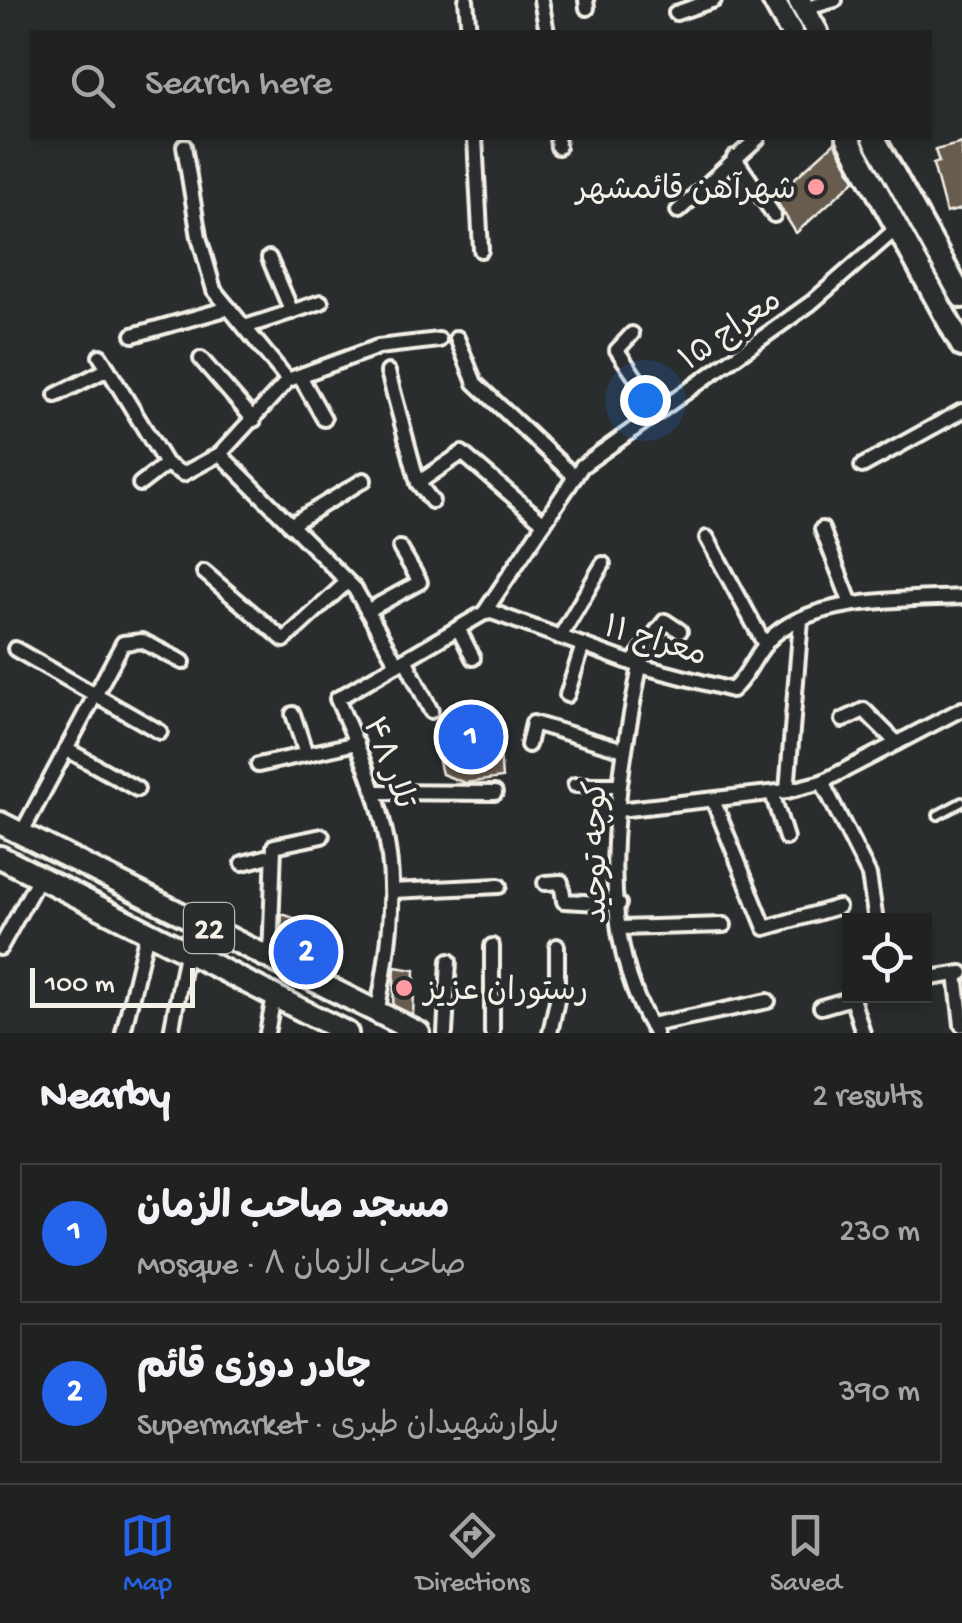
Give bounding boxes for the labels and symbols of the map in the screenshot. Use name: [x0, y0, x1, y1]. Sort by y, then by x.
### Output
place label: شهرآهن قائمشهر: [573, 171, 796, 211]
marker: شهرآهن قائمشهر: [805, 176, 827, 198]
street label: معراج ۱۵: [673, 283, 790, 381]
your location: [620, 375, 671, 426]
street label: معراج ۱۱: [598, 610, 711, 677]
pin: 1: [438, 700, 504, 774]
street label: تلار ۴۸: [352, 713, 421, 816]
street label: کوچه توحید: [580, 780, 618, 924]
road number: 22: [184, 903, 234, 953]
pin: 2: [274, 914, 338, 990]
scale bar: [30, 963, 195, 1008]
place label: رستوران عزیز: [421, 974, 588, 1012]
marker: رستوران عزیز: [393, 977, 415, 999]

